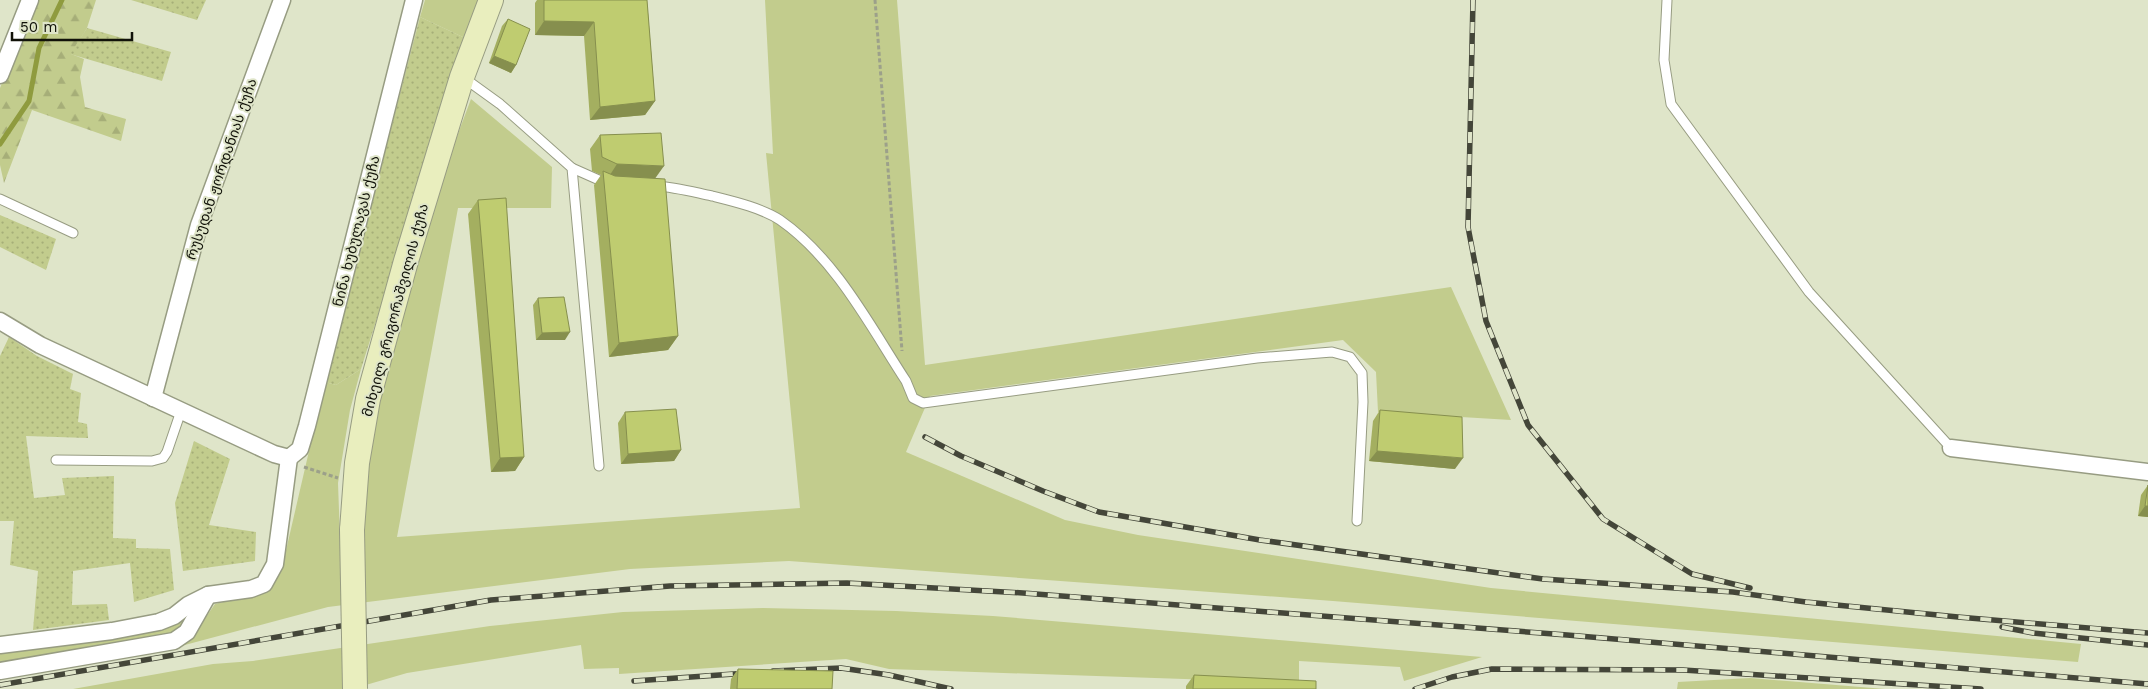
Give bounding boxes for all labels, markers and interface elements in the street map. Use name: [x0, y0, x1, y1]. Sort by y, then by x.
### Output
scale bar: [12, 10, 132, 42]
text: 50 m: [20, 18, 57, 36]
street label: რუსუდან ჟორდანიას ქუჩა: [182, 76, 261, 262]
street label: ნინა ხუბულავას ქუჩა: [329, 154, 384, 308]
street label: მიხეილ გრიგორაშვილის ქუჩა: [359, 202, 432, 419]

